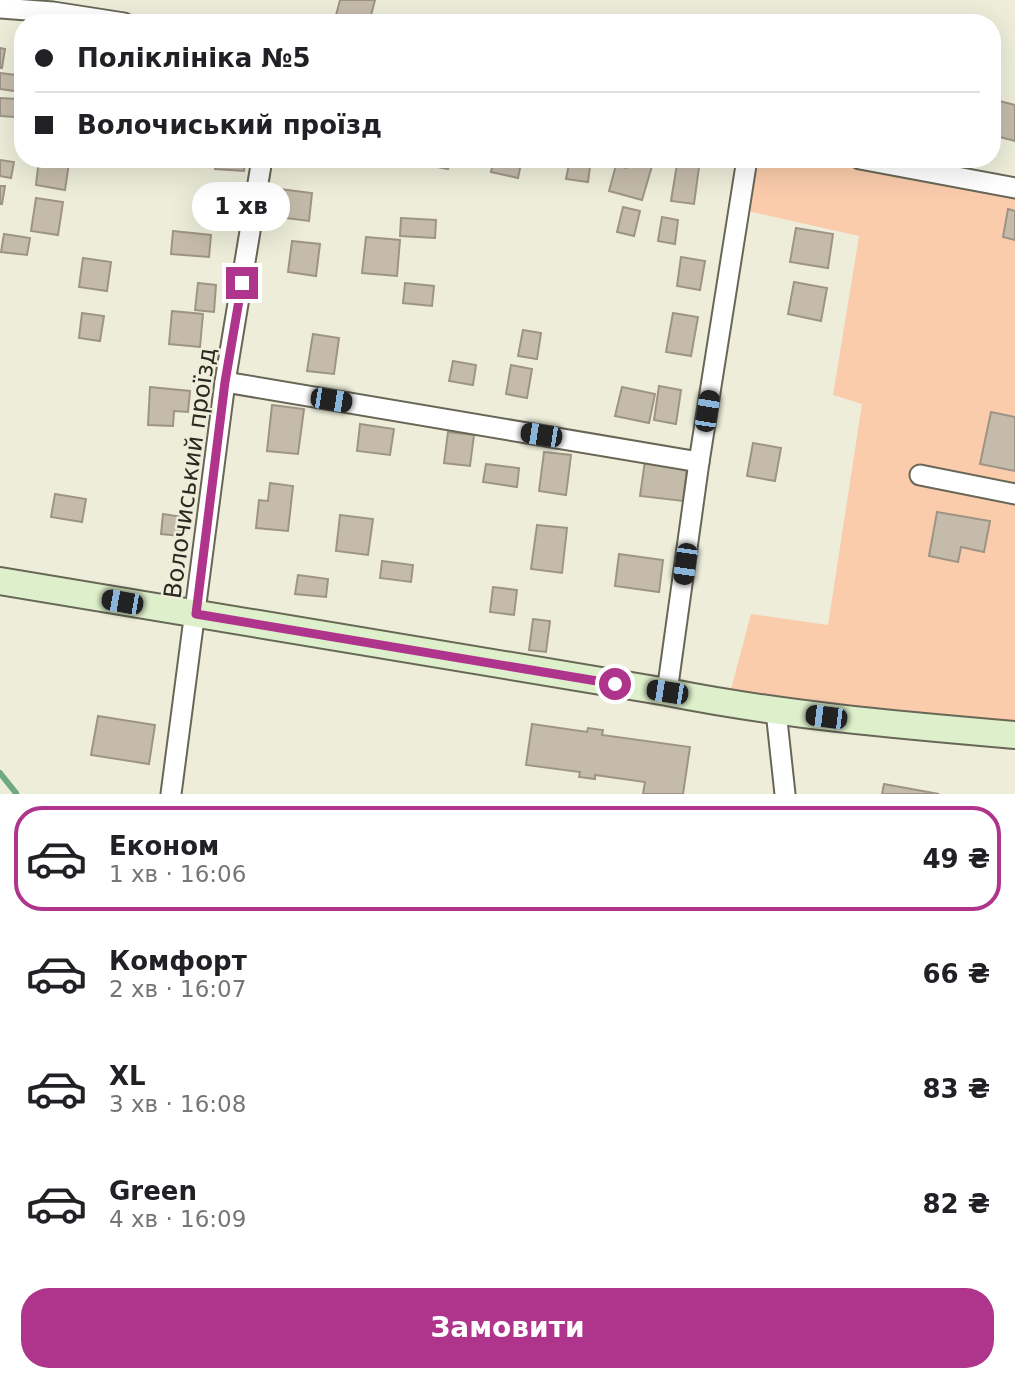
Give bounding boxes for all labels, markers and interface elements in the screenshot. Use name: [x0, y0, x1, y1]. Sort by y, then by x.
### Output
text: Поліклініка №5: [77, 43, 311, 73]
text: Волочиський проїзд: [77, 110, 382, 140]
callout: 1 хв: [193, 182, 291, 230]
text: 1 хв: [214, 193, 268, 219]
route end: [226, 267, 258, 299]
street label: Волочиський проїзд: [159, 346, 221, 600]
car: [309, 386, 354, 414]
car: [694, 389, 721, 433]
car: [519, 421, 564, 449]
car: [672, 542, 699, 586]
car: [100, 588, 145, 616]
route start: [599, 668, 631, 700]
car: [645, 678, 690, 706]
car: [804, 704, 849, 730]
icon: car: [25, 827, 88, 890]
text: Економ: [109, 831, 219, 861]
text: 49 ₴: [922, 844, 990, 874]
text: 1 хв · 16:06: [109, 861, 246, 887]
icon: car: [25, 942, 88, 1005]
text: Комфорт: [109, 946, 247, 976]
text: 66 ₴: [922, 959, 990, 989]
text: 2 хв · 16:07: [109, 976, 246, 1002]
icon: car: [25, 1057, 88, 1120]
text: XL: [109, 1061, 146, 1091]
text: 83 ₴: [922, 1074, 990, 1104]
text: 3 хв · 16:08: [109, 1091, 246, 1117]
icon: car: [25, 1172, 88, 1235]
text: Green: [109, 1176, 197, 1206]
text: 82 ₴: [922, 1189, 990, 1219]
text: 4 хв · 16:09: [109, 1206, 246, 1232]
button: Замовити: [21, 1288, 994, 1368]

